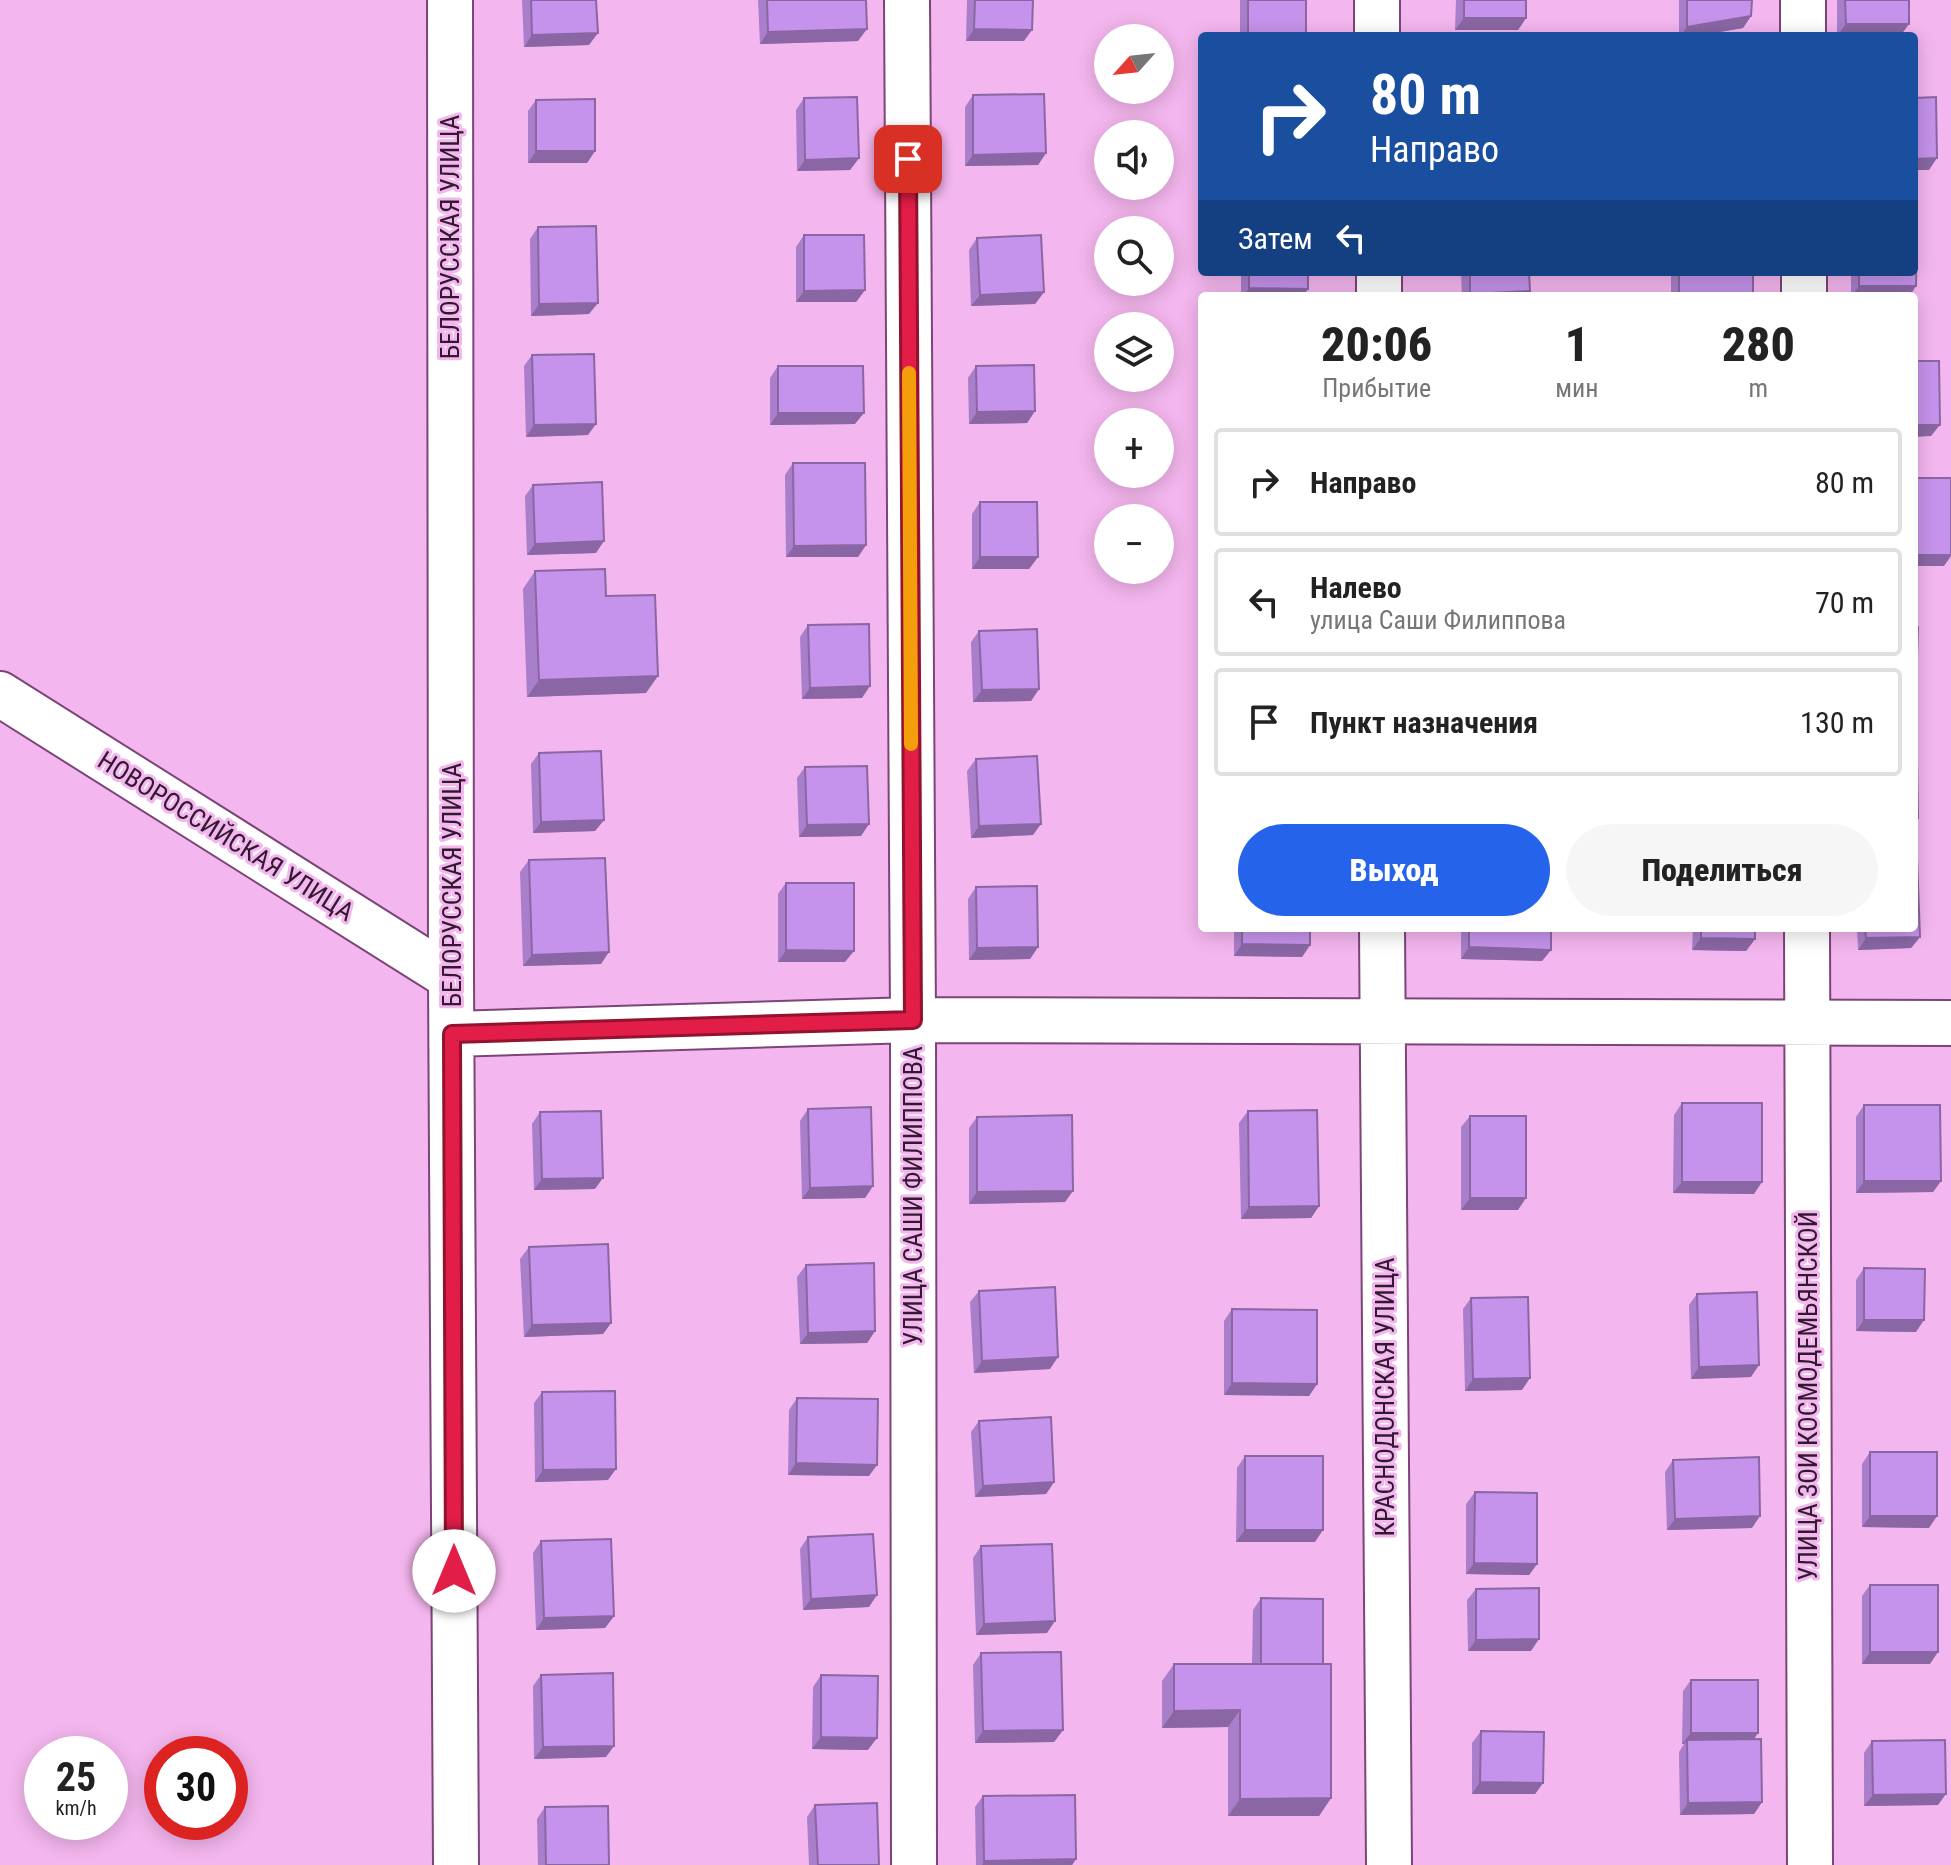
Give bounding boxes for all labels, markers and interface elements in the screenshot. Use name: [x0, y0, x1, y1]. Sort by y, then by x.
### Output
north arrow: [1094, 24, 1174, 104]
map controls: [1094, 24, 1174, 584]
text: 80 m: [1370, 62, 1481, 128]
icon: right: [1238, 64, 1342, 168]
street label: БЕЛОРУССКАЯ УЛИЦА: [435, 115, 465, 359]
button: sound: [1094, 120, 1174, 200]
pin: [874, 125, 942, 193]
text: Направо: [1370, 129, 1499, 171]
icon: arrive: [886, 137, 930, 181]
button: search: [1094, 216, 1174, 296]
icon: left: [1329, 216, 1373, 260]
text: Затем: [1238, 221, 1313, 256]
button: layers: [1094, 312, 1174, 392]
text: 20:06: [1321, 316, 1432, 373]
text: 1: [1565, 316, 1589, 373]
text: 280: [1722, 316, 1795, 373]
text: Прибытие: [1322, 373, 1431, 403]
text: мин: [1555, 373, 1599, 403]
text: m: [1749, 373, 1768, 403]
button: +: [1094, 408, 1174, 488]
icon: right: [1242, 460, 1286, 504]
text: Направо: [1310, 465, 1416, 500]
text: 80 m: [1815, 465, 1874, 500]
button: −: [1094, 504, 1174, 584]
text: Налево: [1310, 570, 1402, 605]
icon: left: [1242, 580, 1286, 624]
text: 70 m: [1815, 585, 1874, 620]
text: улица Саши Филиппова: [1310, 605, 1566, 635]
icon: arrive: [1242, 700, 1286, 744]
text: Пункт назначения: [1310, 705, 1538, 740]
text: 130 m: [1800, 705, 1874, 740]
street label: НОВОРОССИЙСКАЯ УЛИЦА: [93, 745, 359, 927]
street label: БЕЛОРУССКАЯ УЛИЦА: [437, 763, 467, 1007]
button: Выход: [1238, 824, 1550, 916]
button: Поделиться: [1566, 824, 1878, 916]
street label: УЛИЦА САШИ ФИЛИППОВА: [898, 1046, 928, 1346]
street label: УЛИЦА ЗОИ КОСМОДЕМЬЯНСКОЙ: [1793, 1211, 1823, 1581]
street label: КРАСНОДОНСКАЯ УЛИЦА: [1370, 1257, 1400, 1537]
position arrow: [412, 1529, 496, 1613]
speed limit sign: 30: [144, 1736, 248, 1840]
text: 25: [56, 1754, 96, 1801]
text: km/h: [55, 1796, 97, 1820]

